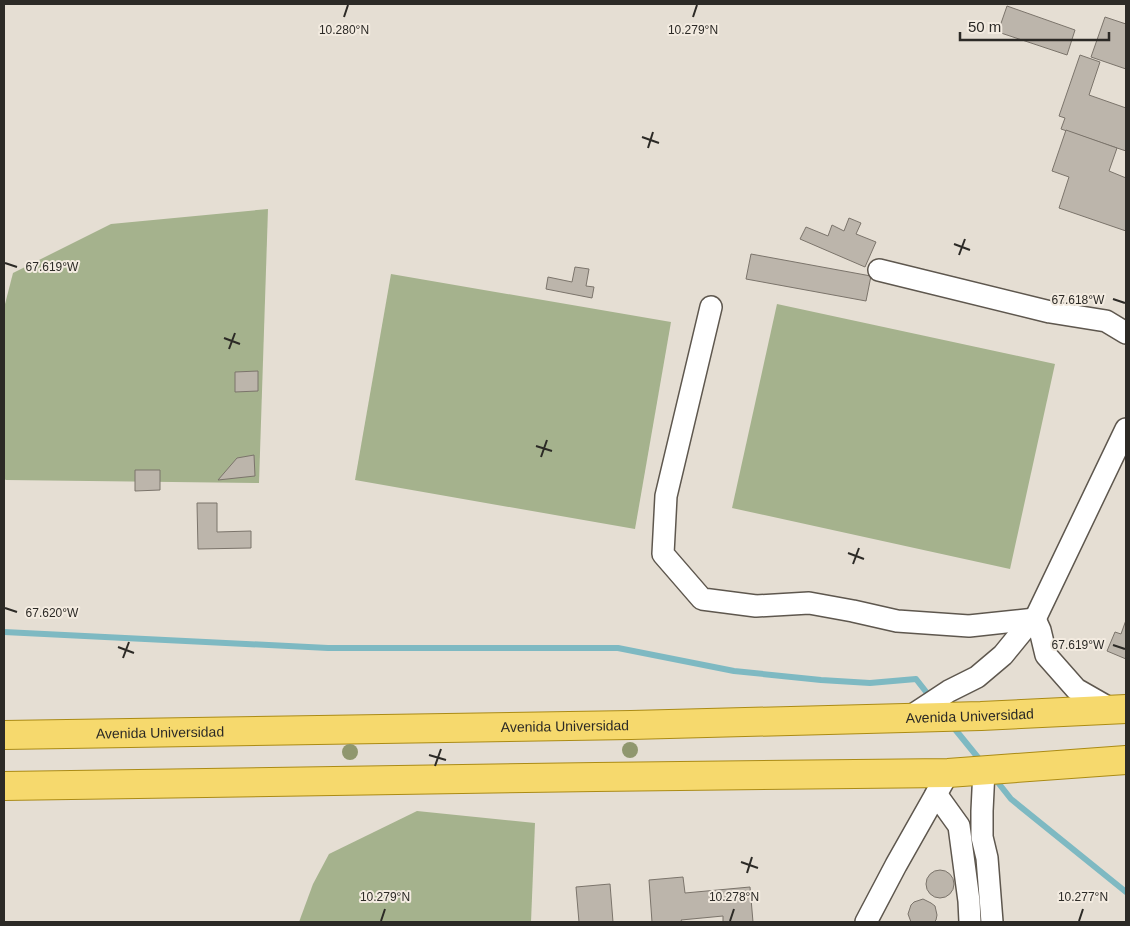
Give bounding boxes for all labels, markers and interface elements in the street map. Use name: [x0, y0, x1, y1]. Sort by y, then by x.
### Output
scale bar: [960, 10, 1109, 42]
text: 50 m: [968, 18, 1001, 35]
text: 10.280°N: [319, 23, 369, 37]
text: 10.279°N: [668, 23, 718, 37]
text: 67.619°W: [26, 260, 79, 274]
text: 67.618°W: [1052, 293, 1105, 307]
text: 67.620°W: [26, 606, 79, 620]
text: 67.619°W: [1052, 638, 1105, 652]
street label: Avenida Universidad: [905, 705, 1034, 726]
street label: Avenida Universidad: [501, 717, 629, 735]
street label: Avenida Universidad: [96, 723, 224, 742]
text: 10.279°N: [360, 890, 410, 904]
text: 10.278°N: [709, 890, 759, 904]
text: 10.277°N: [1058, 890, 1108, 904]

